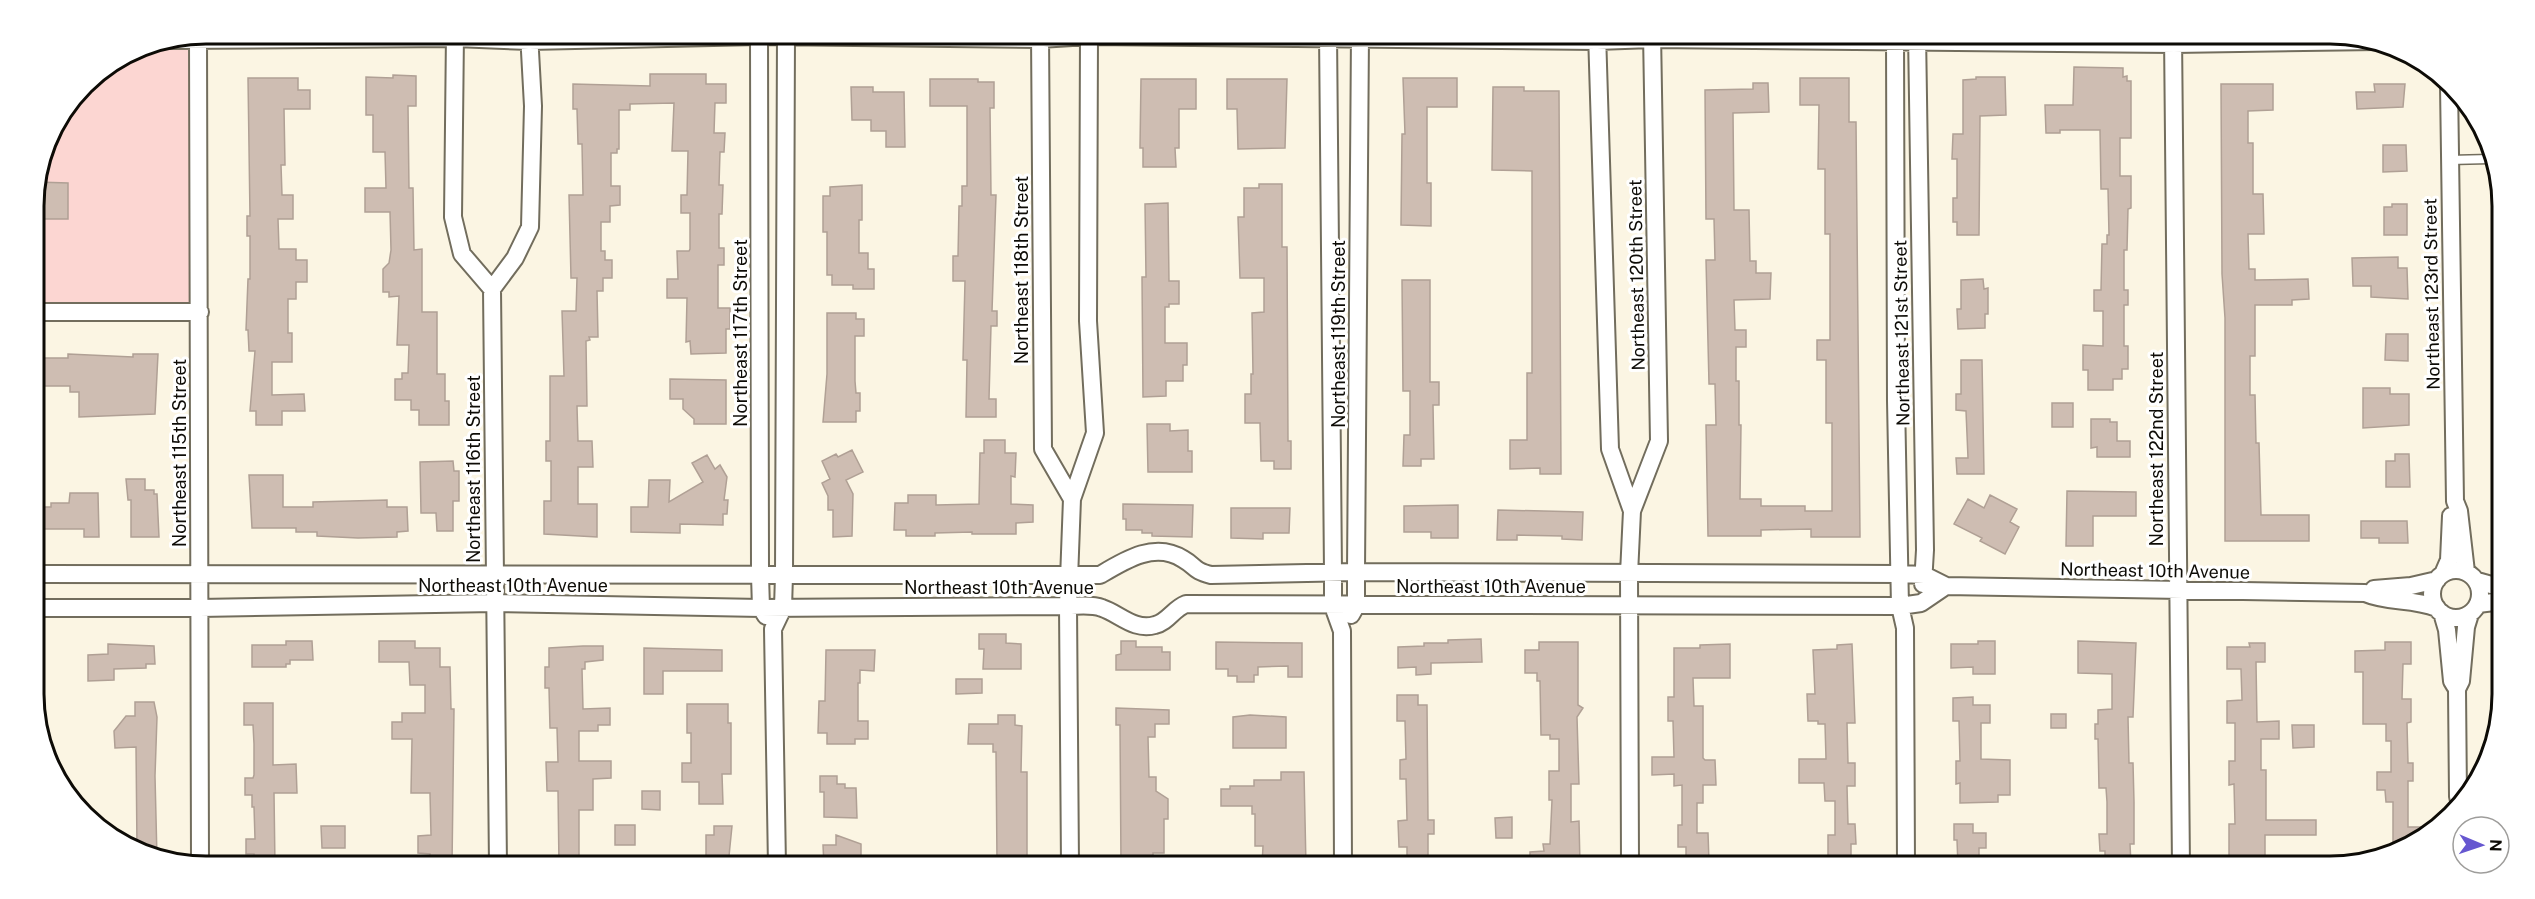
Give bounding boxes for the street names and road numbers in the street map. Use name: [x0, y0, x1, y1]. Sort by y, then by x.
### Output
street label: Northeast 118th Street: [1011, 176, 1032, 364]
street label: Northeast 120th Street: [1624, 179, 1649, 371]
street label: Northeast 123rd Street: [2419, 198, 2444, 390]
street label: Northeast 117th Street: [730, 239, 751, 427]
street label: Northeast 119th Street: [1328, 240, 1349, 428]
street label: Northeast 121st Street: [1889, 240, 1914, 426]
street label: Northeast 122nd Street: [2146, 352, 2167, 546]
street label: Northeast 115th Street: [169, 359, 190, 547]
street label: Northeast 116th Street: [463, 375, 484, 563]
street label: Northeast 10th Avenue: [2060, 558, 2250, 583]
street label: Northeast 10th Avenue: [418, 575, 608, 596]
street label: Northeast 10th Avenue: [1396, 576, 1586, 597]
street label: Northeast 10th Avenue: [904, 577, 1094, 598]

